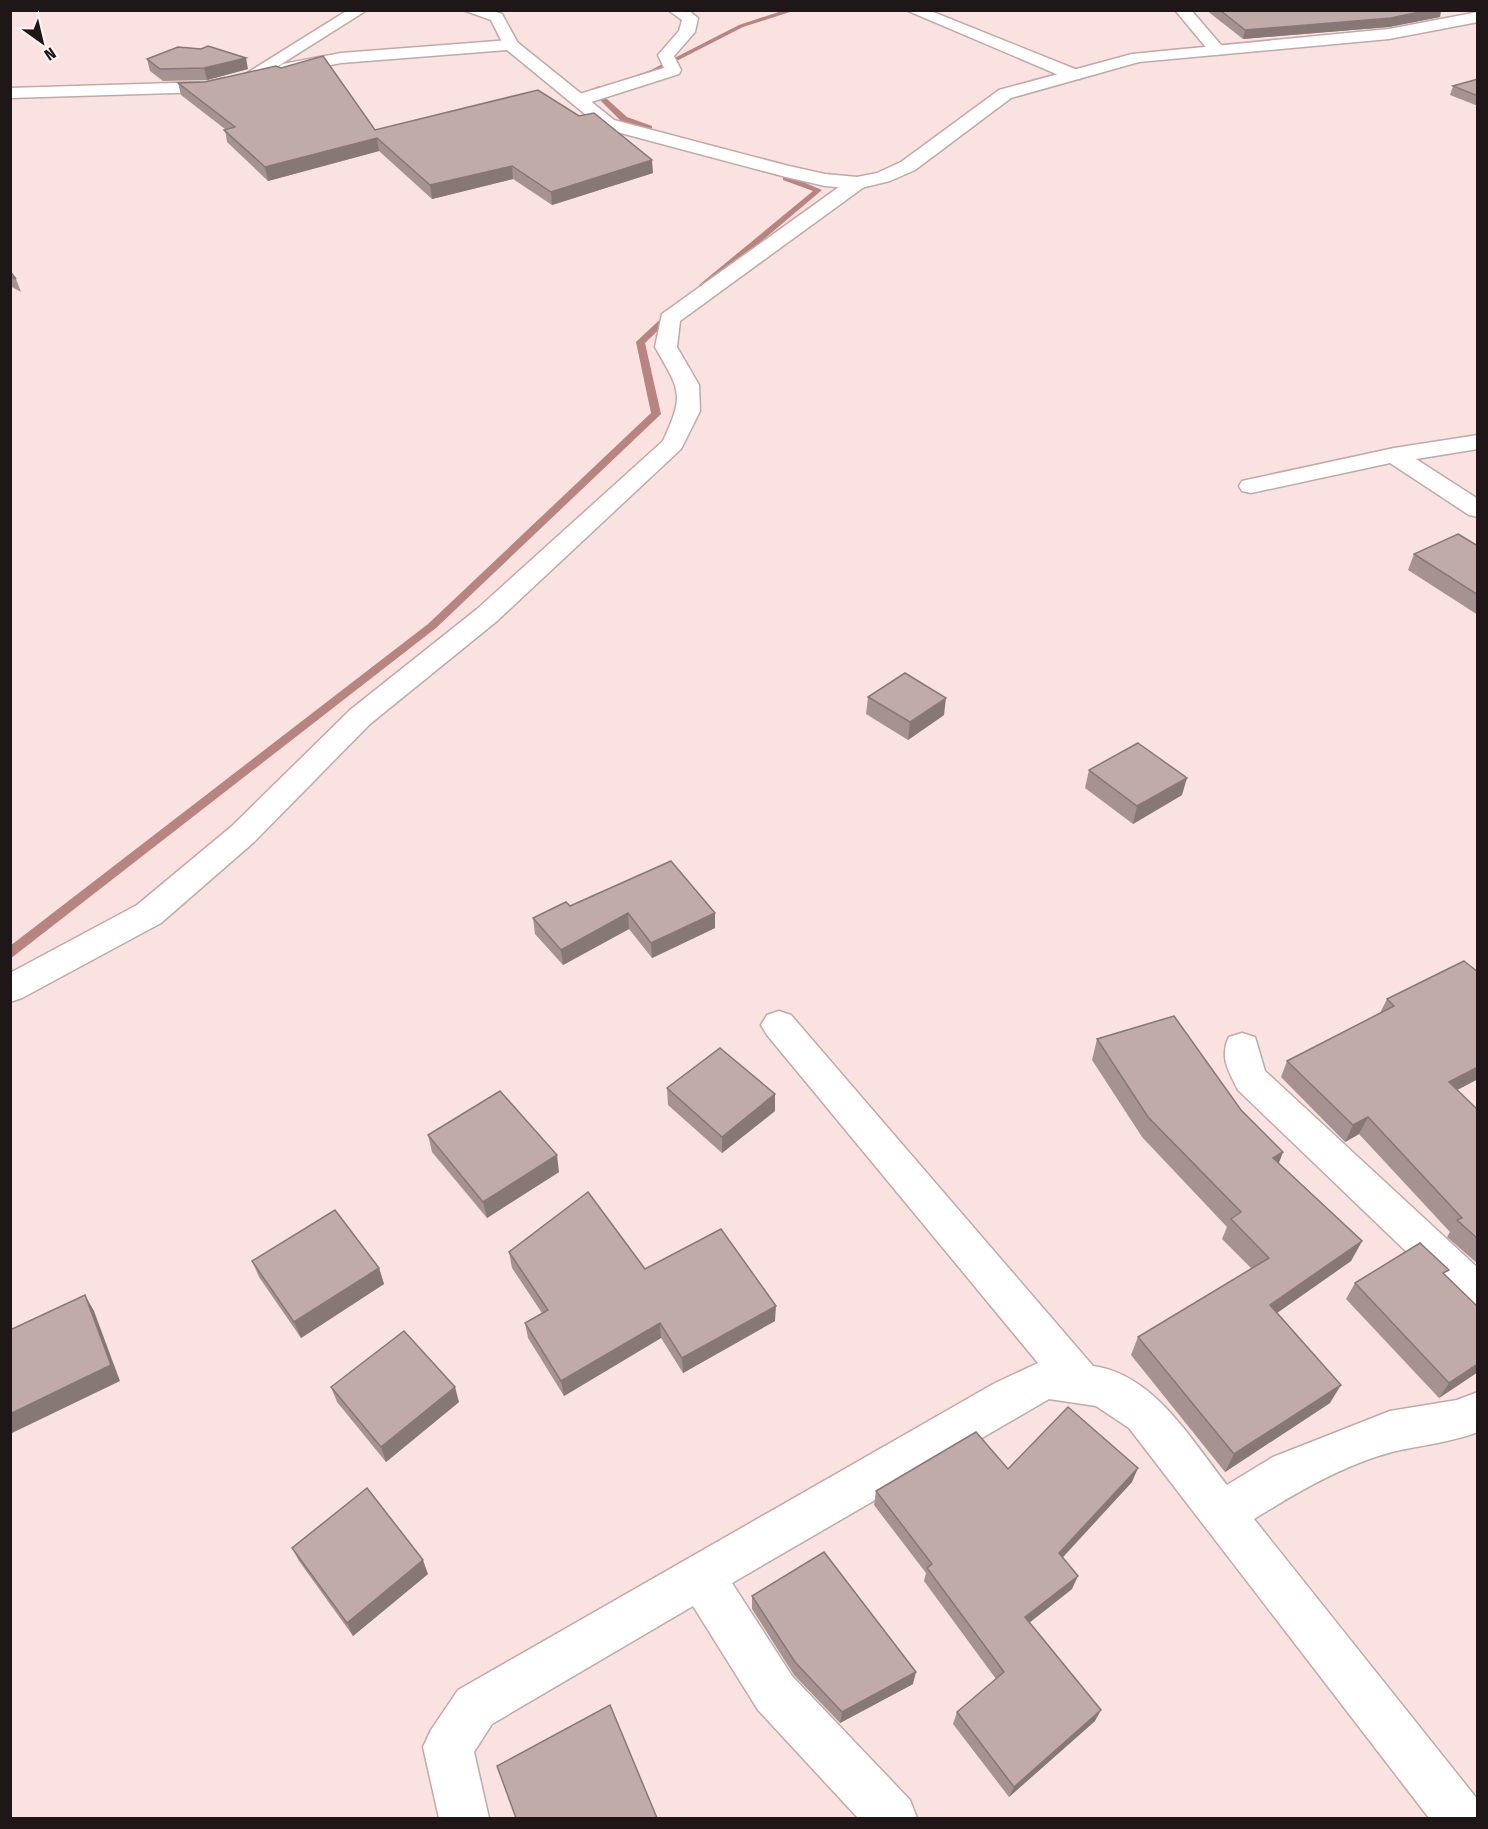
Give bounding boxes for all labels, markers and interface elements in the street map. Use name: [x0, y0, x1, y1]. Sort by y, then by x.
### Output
north arrow: [12, 12, 72, 72]
text: N: [41, 43, 59, 65]

